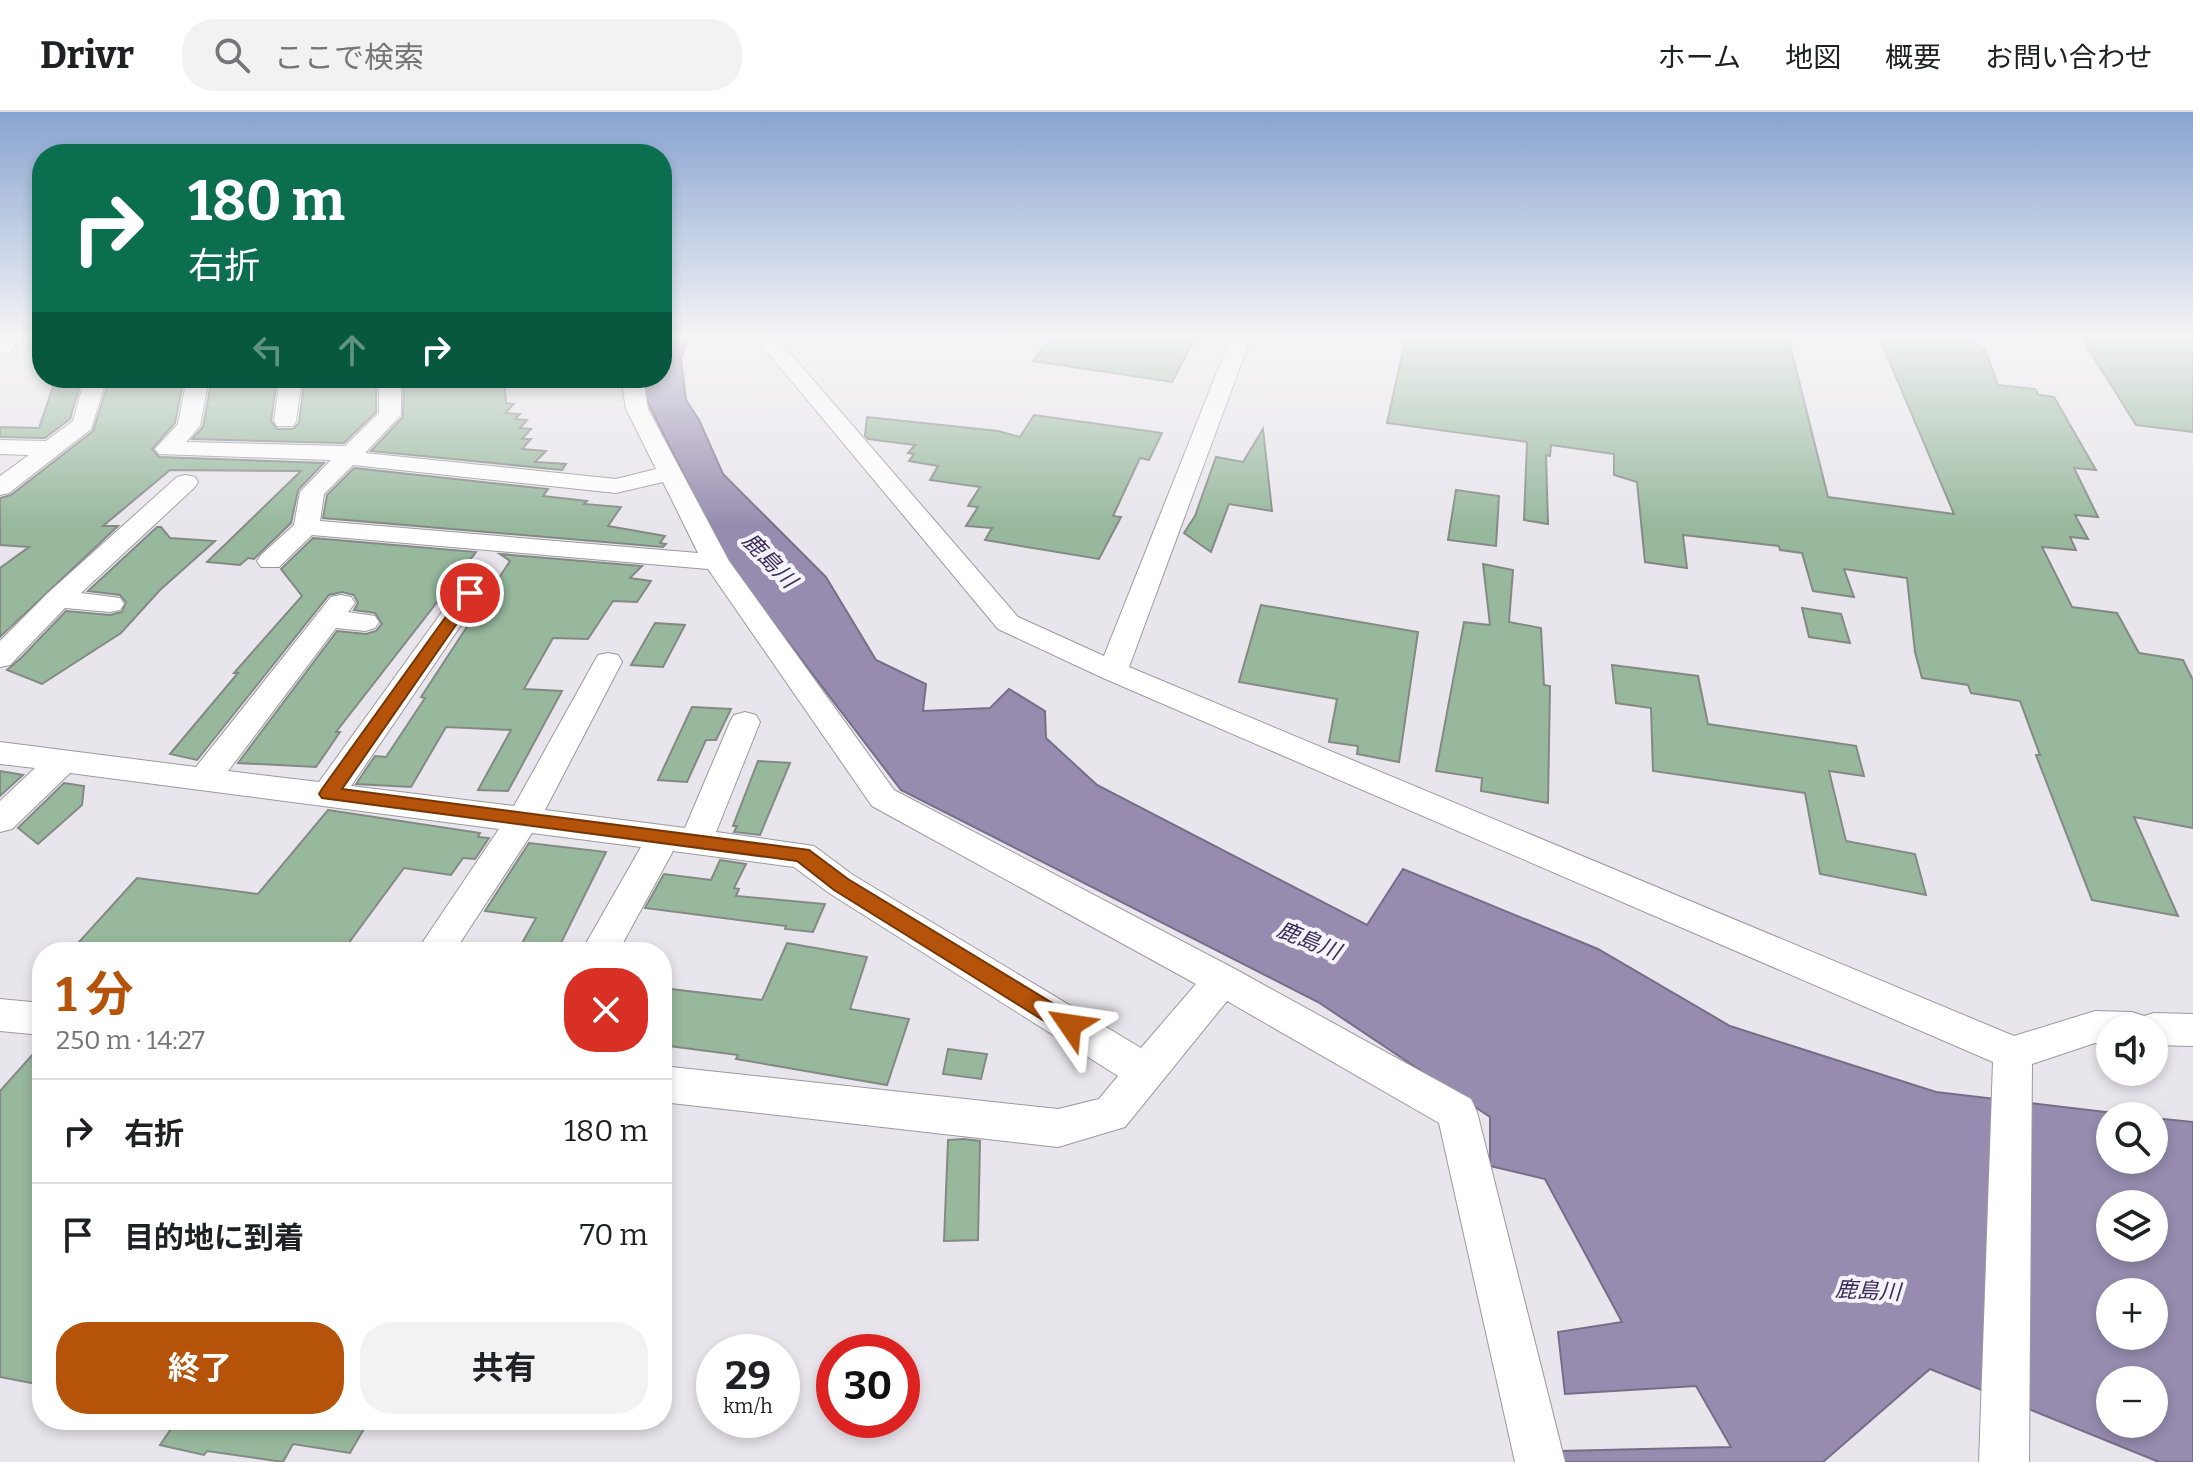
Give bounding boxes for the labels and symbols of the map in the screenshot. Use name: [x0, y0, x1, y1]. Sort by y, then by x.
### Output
water label: 鹿島川: [737, 527, 804, 595]
pin: [436, 559, 504, 627]
water label: 鹿島川: [1273, 916, 1346, 966]
position arrow: [1028, 983, 1112, 1067]
water label: 鹿島川: [1834, 1275, 1904, 1306]
speed limit sign: 30: [816, 1334, 920, 1438]

